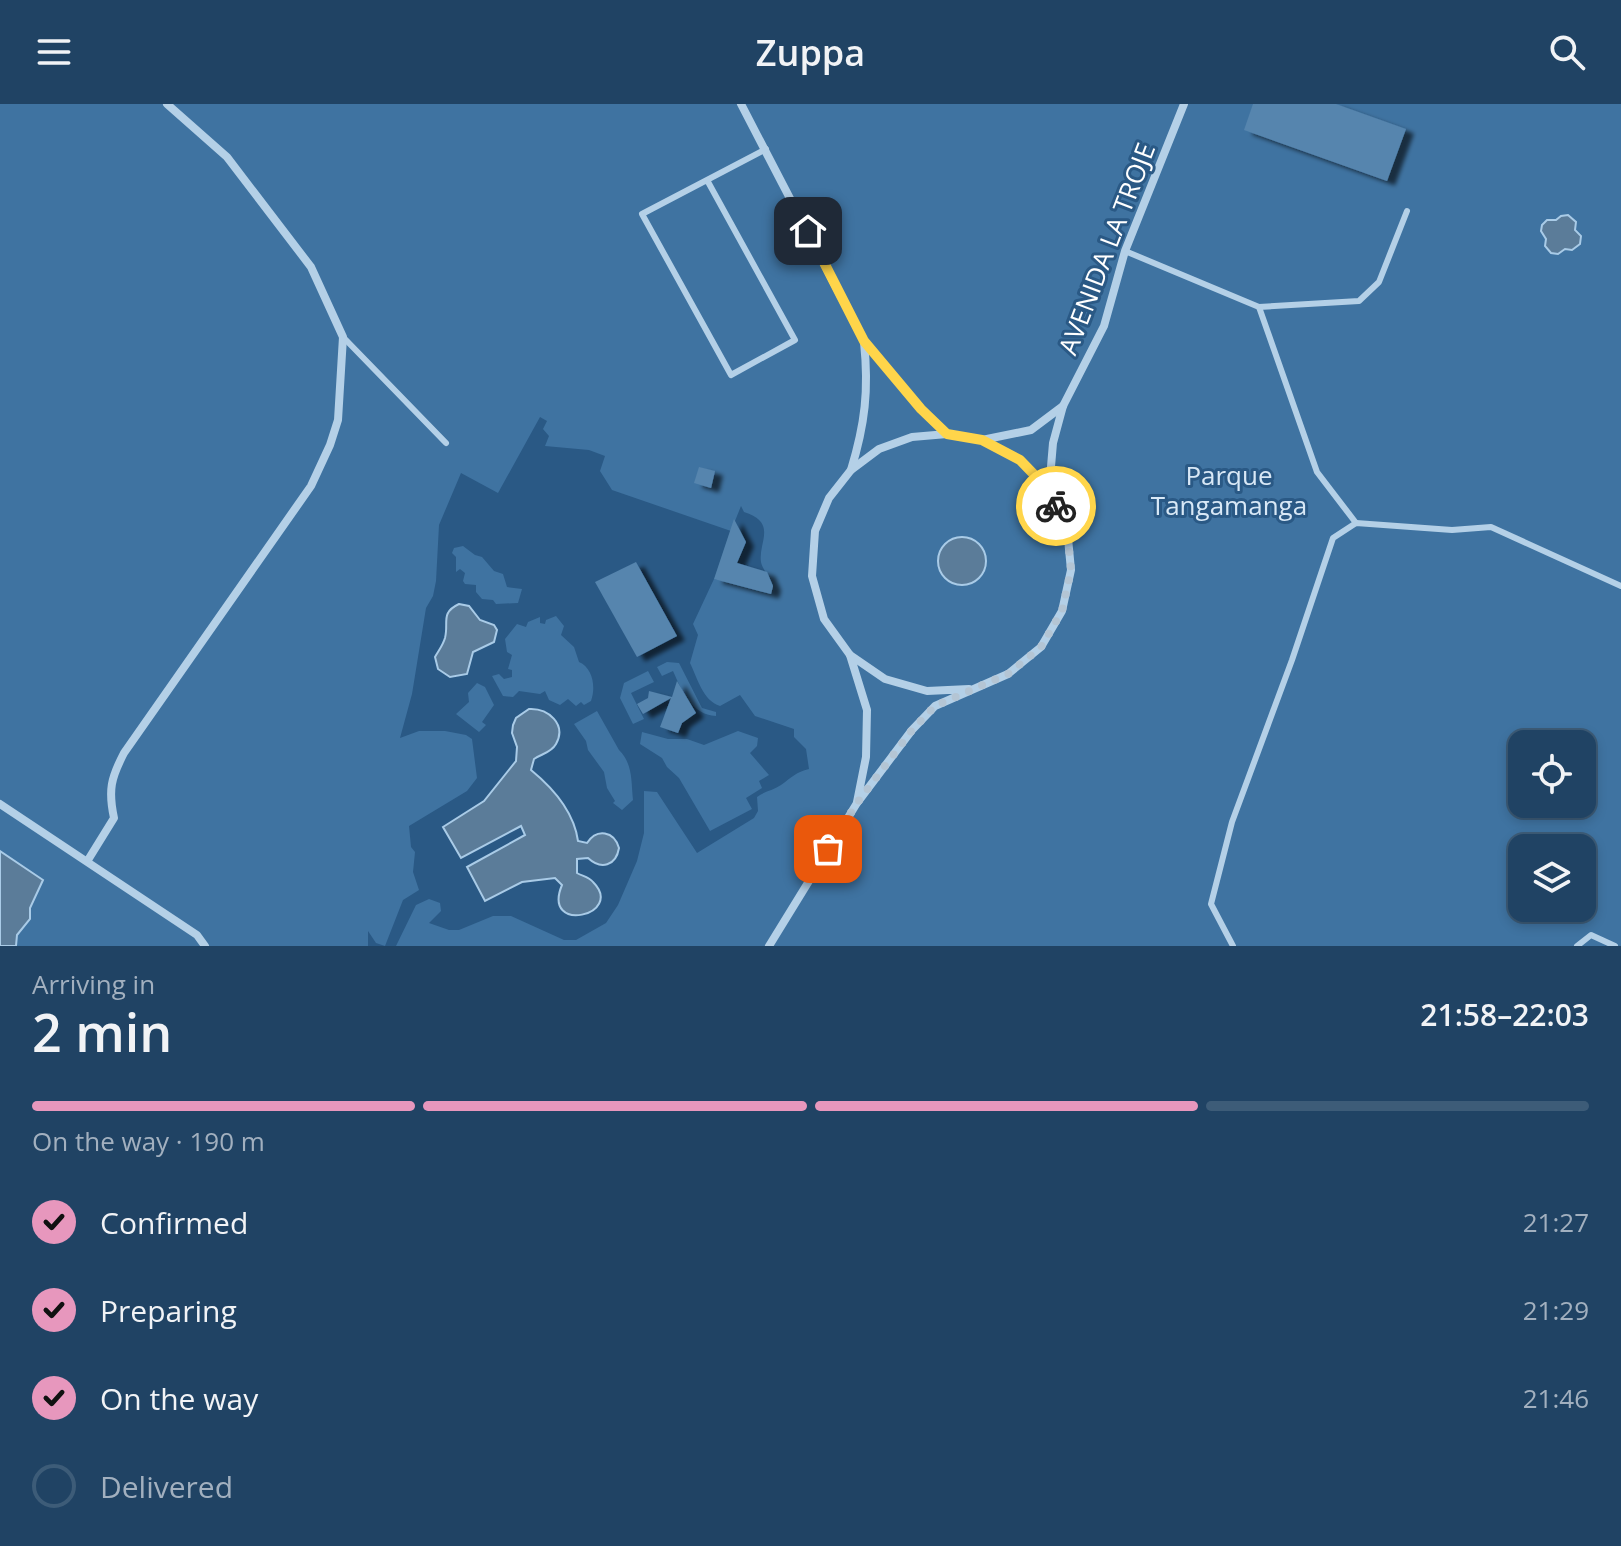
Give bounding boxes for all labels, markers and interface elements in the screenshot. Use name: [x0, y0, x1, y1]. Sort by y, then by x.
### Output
text: Zuppa: [756, 28, 865, 77]
icon: menu: [32, 30, 76, 74]
icon: search: [1545, 30, 1589, 74]
street label: AVENIDA LA TROJE: [1049, 138, 1163, 360]
pin: [774, 197, 842, 265]
icon: home: [786, 209, 830, 253]
park label: Parque Tangamanga: [1151, 457, 1307, 523]
courier: [1016, 466, 1096, 546]
icon: bike: [1034, 484, 1078, 528]
map controls: [1508, 730, 1596, 922]
button: locate: [1508, 730, 1596, 818]
pin: [794, 815, 862, 883]
icon: bag: [806, 827, 850, 871]
button: layers: [1508, 834, 1596, 922]
text: Arriving in: [32, 966, 155, 1002]
text: 21:58–22:03: [1420, 994, 1589, 1035]
text: 2 min: [32, 996, 172, 1067]
text: On the way · 190 m: [32, 1123, 265, 1159]
icon: check: [32, 1200, 76, 1244]
text: Confirmed: [100, 1202, 248, 1243]
text: 21:27: [1523, 1204, 1589, 1240]
icon: check: [32, 1288, 76, 1332]
text: Preparing: [100, 1290, 237, 1331]
text: 21:29: [1523, 1292, 1589, 1328]
icon: check: [32, 1376, 76, 1420]
text: On the way: [100, 1378, 258, 1419]
text: 21:46: [1523, 1380, 1589, 1416]
text: Delivered: [100, 1466, 233, 1507]

